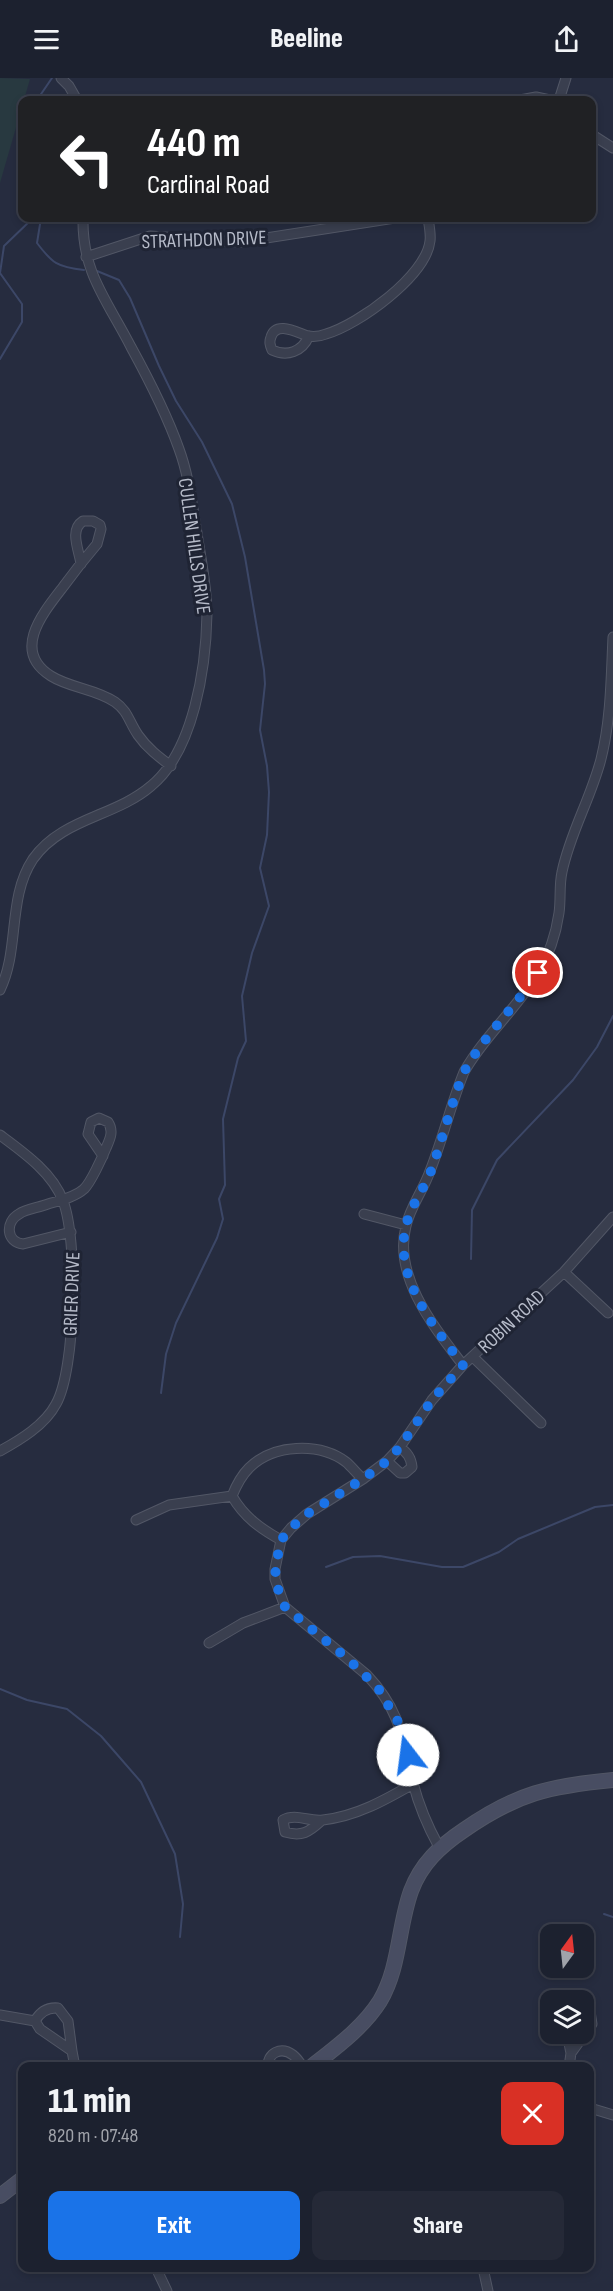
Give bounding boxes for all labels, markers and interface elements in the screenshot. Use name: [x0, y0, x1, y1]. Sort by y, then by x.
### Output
icon: menu: [30, 23, 63, 56]
text: Beeline: [270, 23, 343, 55]
icon: share: [550, 23, 583, 56]
text: 440 m: [147, 118, 241, 169]
icon: left: [48, 120, 126, 198]
text: Cardinal Road: [147, 169, 270, 201]
street label: STRATHDON DRIVE: [141, 226, 267, 254]
street label: CULLEN HILLS DRIVE: [173, 477, 215, 616]
pin: [512, 947, 563, 998]
icon: arrive: [521, 956, 554, 989]
street label: GRIER DRIVE: [59, 1251, 85, 1337]
street label: ROBIN ROAD: [473, 1285, 550, 1359]
position arrow: [376, 1723, 440, 1787]
north arrow: [540, 1924, 594, 1978]
map controls: [540, 1924, 594, 2044]
button: layers: [540, 1990, 594, 2044]
text: 11 min: [48, 2080, 131, 2123]
button: close: [501, 2082, 564, 2145]
text: 820 m · 07:48: [48, 2124, 138, 2148]
button: Exit: [48, 2191, 300, 2260]
button: Share: [312, 2191, 564, 2260]

